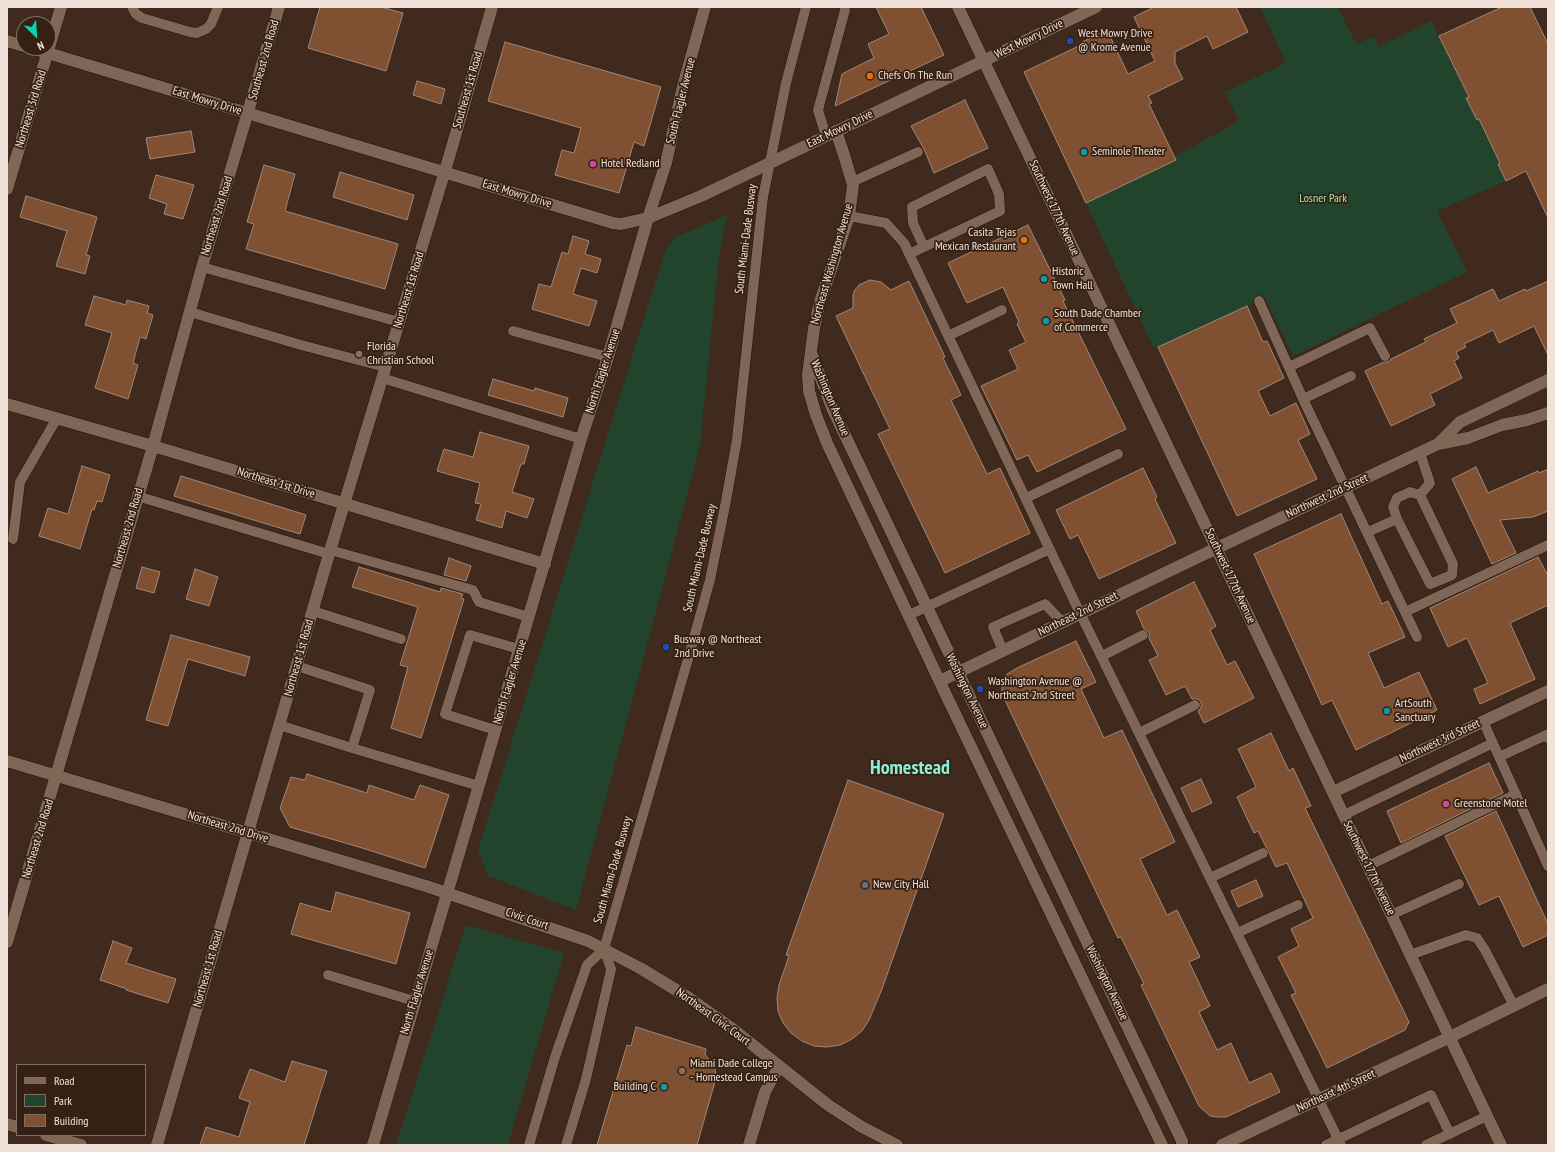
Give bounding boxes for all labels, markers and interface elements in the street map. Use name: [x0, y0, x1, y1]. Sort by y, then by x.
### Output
north arrow: [16, 16, 56, 56]
street label: West Mowry Drive: [992, 16, 1066, 62]
street label: Southeast 2nd Road: [246, 18, 282, 102]
place label: West Mowry Drive @ Krome Avenue: [1078, 27, 1152, 55]
marker: West Mowry Drive @ Krome Avenue: [1065, 36, 1075, 46]
text: N: [35, 38, 46, 54]
street label: Southeast 1st Road: [450, 50, 486, 130]
street label: South Flagler Avenue: [663, 56, 699, 146]
street label: Northeast 3rd Road: [12, 68, 50, 150]
place label: Chefs On The Run: [878, 69, 952, 83]
marker: Chefs On The Run: [865, 71, 875, 81]
street label: East Mowry Drive: [171, 84, 243, 118]
street label: East Mowry Drive: [805, 107, 875, 151]
place label: Seminole Theater: [1092, 145, 1165, 159]
marker: Seminole Theater: [1079, 147, 1089, 157]
place label: Hotel Redland: [601, 157, 660, 171]
street label: Southwest 177th Avenue: [1026, 158, 1082, 258]
marker: Hotel Redland: [588, 159, 598, 169]
street label: Northeast 2nd Road: [198, 175, 236, 257]
street label: East Mowry Drive: [481, 177, 553, 211]
street label: South Miami-Dade Busway: [732, 183, 760, 295]
park label: Losner Park: [1299, 192, 1347, 206]
street label: Northeast Washington Avenue: [808, 202, 856, 326]
place label: Casita Tejas Mexican Restaurant: [935, 226, 1016, 254]
marker: Casita Tejas Mexican Restaurant: [1019, 235, 1029, 245]
street label: Northeast 1st Road: [391, 250, 427, 330]
place label: Historic Town Hall: [1052, 265, 1093, 293]
marker: Historic Town Hall: [1039, 274, 1049, 284]
place label: South Dade Chamber of Commerce: [1054, 307, 1141, 335]
marker: South Dade Chamber of Commerce: [1041, 316, 1051, 326]
street label: North Flagler Avenue: [583, 327, 623, 415]
place label: Florida Christian School: [367, 340, 434, 368]
marker: Florida Christian School: [354, 349, 364, 359]
street label: Washington Avenue: [807, 358, 853, 438]
street label: Northeast 1st Drive: [235, 464, 317, 502]
street label: Northwest 2nd Street: [1284, 471, 1370, 521]
street label: Northeast 2nd Road: [110, 486, 146, 570]
street label: South Miami-Dade Busway: [681, 502, 719, 614]
street label: Southwest 177th Avenue: [1202, 526, 1258, 626]
street label: Northeast 2nd Street: [1036, 589, 1120, 639]
street label: Northeast 1st Road: [281, 618, 317, 698]
place label: Busway @ Northeast 2nd Drive: [674, 633, 762, 661]
street label: North Flagler Avenue: [490, 638, 530, 726]
marker: Busway @ Northeast 2nd Drive: [661, 642, 671, 652]
street label: Washington Avenue: [943, 651, 991, 731]
place label: Washington Avenue @ Northeast 2nd Street: [988, 675, 1082, 703]
marker: Washington Avenue @ Northeast 2nd Street: [975, 684, 985, 694]
place label: ArtSouth Sanctuary: [1395, 697, 1436, 725]
marker: ArtSouth Sanctuary: [1382, 706, 1392, 716]
street label: Northwest 3rd Street: [1398, 716, 1482, 766]
district label: Homestead: [870, 756, 950, 780]
place label: Greenstone Motel: [1454, 797, 1527, 811]
street label: Northeast 2nd Road: [19, 798, 57, 880]
marker: Greenstone Motel: [1441, 799, 1451, 809]
street label: Northeast 2nd Drive: [186, 808, 270, 846]
street label: South Miami-Dade Busway: [591, 815, 635, 925]
street label: Southwest 177th Avenue: [1340, 818, 1398, 918]
place label: New City Hall: [873, 878, 929, 892]
marker: New City Hall: [860, 880, 870, 890]
street label: Civic Court: [504, 905, 550, 933]
street label: Northeast 1st Road: [190, 929, 226, 1009]
street label: Washington Avenue: [1083, 943, 1131, 1023]
street label: North Flagler Avenue: [397, 948, 437, 1036]
street label: Northeast Civic Court: [673, 985, 753, 1049]
place label: Miami Dade College - Homestead Campus: [690, 1057, 778, 1085]
legend: [16, 1064, 146, 1136]
marker: Miami Dade College - Homestead Campus: [677, 1066, 687, 1076]
street label: Northeast 4th Street: [1295, 1067, 1377, 1115]
text: Road: [54, 1073, 74, 1088]
place label: Building C: [613, 1080, 656, 1094]
marker: Building C: [659, 1082, 669, 1092]
text: Park: [54, 1093, 72, 1108]
text: Building: [54, 1113, 89, 1128]

